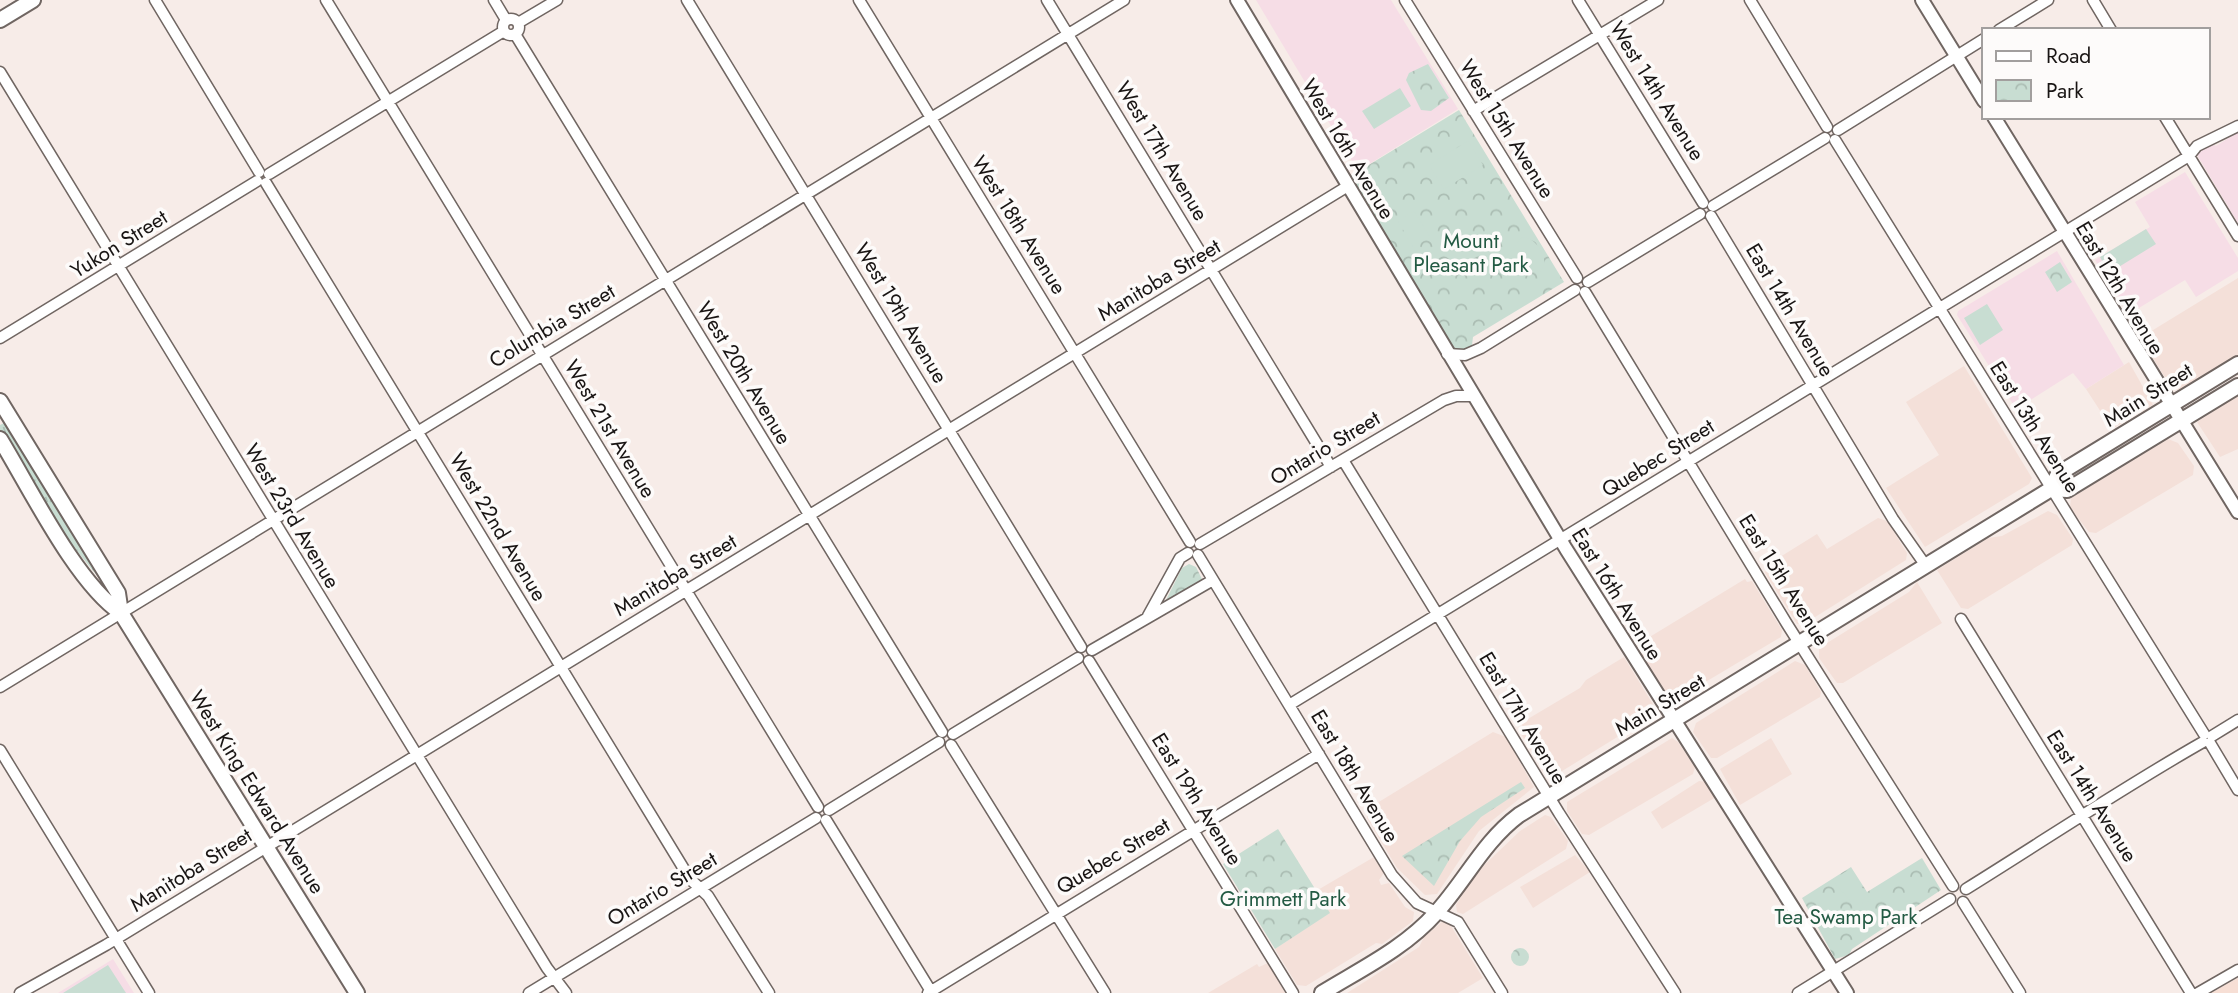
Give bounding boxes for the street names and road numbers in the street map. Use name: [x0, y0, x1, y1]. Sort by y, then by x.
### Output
street label: West 14th Avenue: [1602, 16, 1712, 167]
street label: West 15th Avenue: [1452, 54, 1562, 204]
street label: West 16th Avenue: [1294, 73, 1402, 225]
street label: West 17th Avenue: [1108, 76, 1216, 227]
street label: West 18th Avenue: [964, 150, 1074, 300]
street label: Yukon Street: [65, 202, 173, 286]
street label: East 12th Avenue: [2068, 216, 2172, 360]
street label: Manitoba Street: [1092, 231, 1226, 329]
street label: West 19th Avenue: [847, 237, 955, 389]
street label: East 14th Avenue: [1738, 238, 1842, 383]
street label: Columbia Street: [483, 277, 621, 375]
street label: West 20th Avenue: [689, 296, 799, 450]
street label: West 21st Avenue: [557, 354, 663, 504]
street label: East 13th Avenue: [1982, 355, 2088, 499]
street label: Main Street: [2098, 356, 2198, 434]
street label: Ontario Street: [1264, 403, 1386, 493]
street label: Quebec Street: [1596, 411, 1720, 505]
street label: West 23rd Avenue: [237, 438, 347, 594]
street label: West 22nd Avenue: [442, 447, 554, 607]
street label: East 15th Avenue: [1731, 508, 1837, 652]
street label: East 16th Avenue: [1564, 522, 1670, 666]
street label: Manitoba Street: [608, 526, 742, 624]
street label: East 17th Avenue: [1472, 646, 1575, 790]
street label: Main Street: [1609, 666, 1711, 744]
street label: West King Edward Avenue: [182, 684, 332, 900]
street label: East 18th Avenue: [1303, 704, 1407, 848]
street label: East 14th Avenue: [2039, 724, 2145, 868]
street label: East 19th Avenue: [1144, 727, 1250, 871]
street label: Quebec Street: [1051, 810, 1175, 902]
street label: Manitoba Street: [124, 821, 258, 919]
street label: Ontario Street: [601, 844, 723, 934]

